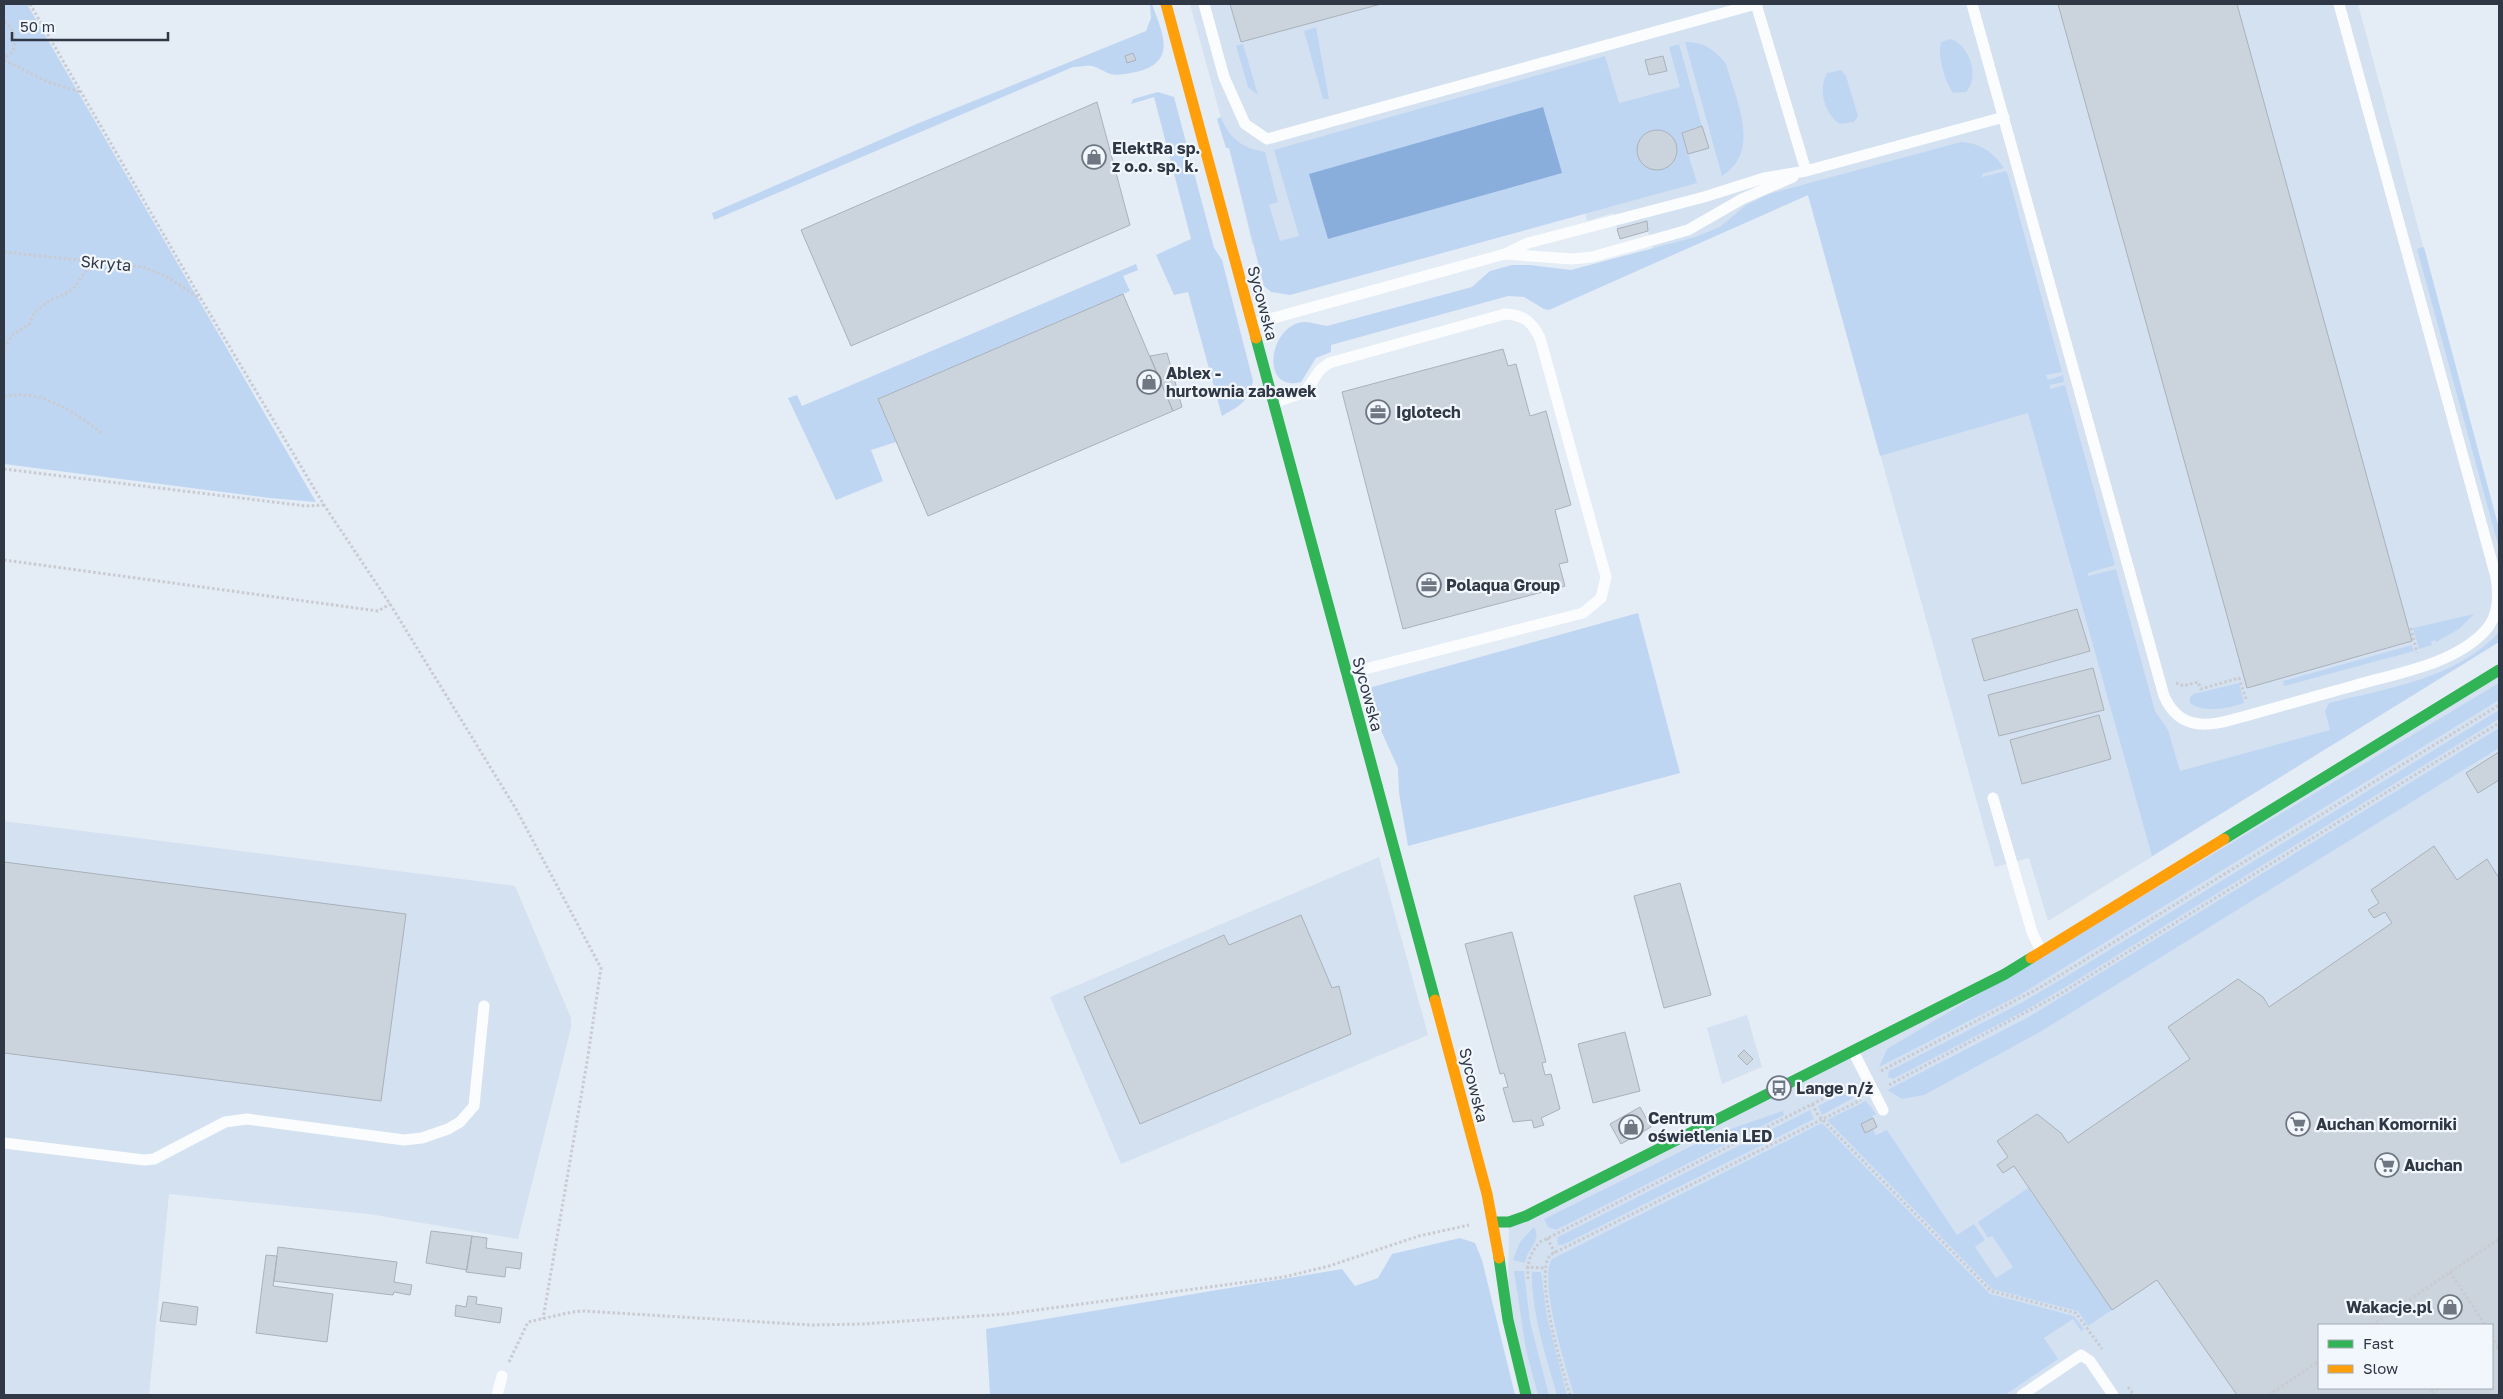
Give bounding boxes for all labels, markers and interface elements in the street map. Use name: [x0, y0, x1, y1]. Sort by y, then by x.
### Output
scale bar: [12, 10, 169, 42]
text: 50 m: [20, 17, 55, 35]
place label: ElektRa sp. z o.o. sp. k.: [1112, 138, 1200, 176]
shop icon: ElektRa sp. z o.o. sp. k.: [1081, 144, 1107, 170]
street label: Skryta: [80, 251, 132, 275]
street label: Sycowska: [1243, 264, 1283, 342]
place label: Ablex - hurtownia zabawek: [1166, 363, 1317, 401]
shop icon: Ablex - hurtownia zabawek: [1136, 369, 1162, 395]
office icon: Iglotech: [1365, 399, 1391, 425]
place label: Iglotech: [1396, 402, 1461, 422]
office icon: Polaqua Group: [1416, 572, 1442, 598]
place label: Polaqua Group: [1446, 575, 1560, 595]
street label: Sycowska: [1348, 655, 1388, 733]
street label: Sycowska: [1455, 1046, 1493, 1124]
bus stop icon: Lange n/ż: [1766, 1075, 1792, 1101]
place label: Lange n/ż: [1796, 1078, 1873, 1098]
place label: Centrum oświetlenia LED: [1648, 1108, 1773, 1146]
supermarket icon: Auchan Komorniki: [2285, 1111, 2311, 1137]
shop icon: Centrum oświetlenia LED: [1618, 1114, 1644, 1140]
place label: Auchan Komorniki: [2316, 1114, 2457, 1134]
supermarket icon: Auchan: [2374, 1152, 2400, 1178]
place label: Auchan: [2404, 1155, 2462, 1175]
shop icon: Wakacje.pl: [2437, 1294, 2463, 1320]
place label: Wakacje.pl: [2346, 1297, 2433, 1317]
legend: [2318, 1324, 2493, 1389]
text: Fast: [2363, 1334, 2394, 1352]
text: Slow: [2363, 1359, 2398, 1377]

